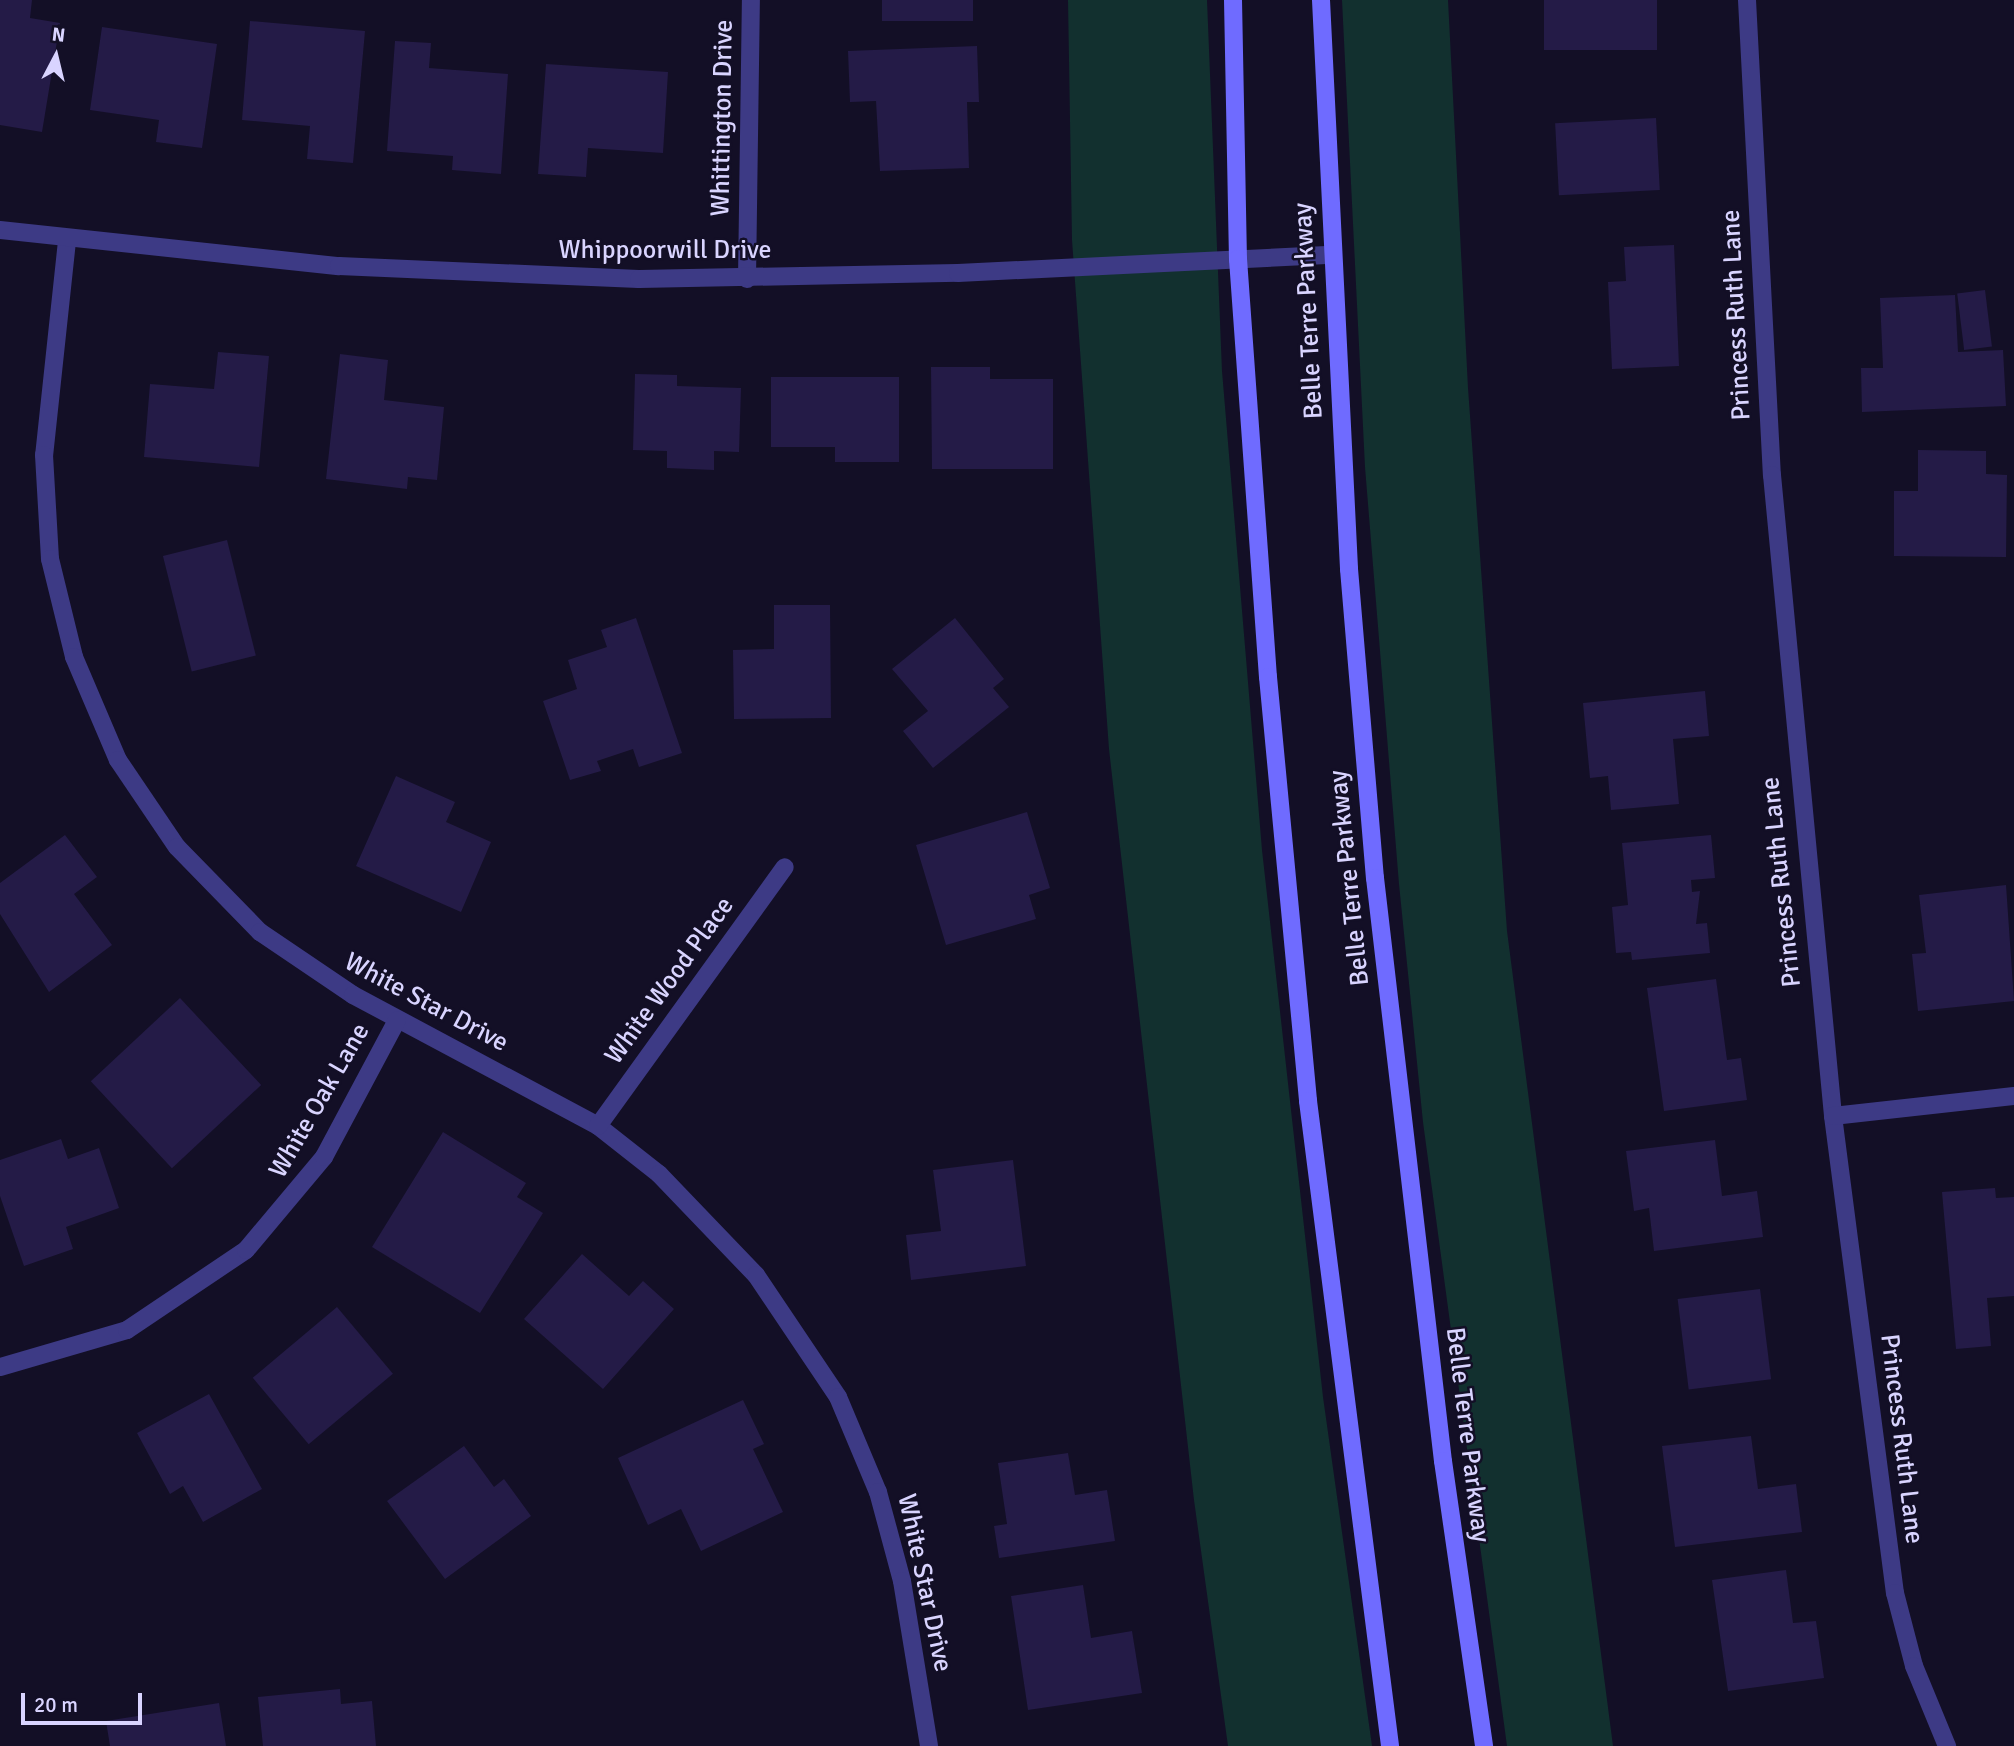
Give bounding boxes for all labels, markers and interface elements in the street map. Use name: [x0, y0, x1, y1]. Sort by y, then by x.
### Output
street label: Whittington Drive: [706, 19, 740, 217]
north arrow: [21, 21, 91, 91]
text: N: [51, 22, 67, 48]
street label: Belle Terre Parkway: [1288, 202, 1330, 420]
street label: Princess Ruth Lane: [1716, 209, 1758, 421]
street label: Whippoorwill Drive: [558, 235, 772, 267]
street label: Belle Terre Parkway: [1323, 769, 1377, 987]
street label: Princess Ruth Lane: [1755, 775, 1809, 989]
street label: White Wood Place: [599, 891, 741, 1071]
street label: White Star Drive: [339, 947, 513, 1059]
street label: White Oak Lane: [263, 1018, 377, 1184]
street label: Belle Terre Parkway: [1438, 1326, 1496, 1544]
street label: Princess Ruth Lane: [1873, 1332, 1929, 1546]
street label: White Star Drive: [890, 1491, 958, 1675]
scale bar: [24, 1680, 145, 1724]
text: 20 m: [34, 1692, 78, 1718]

